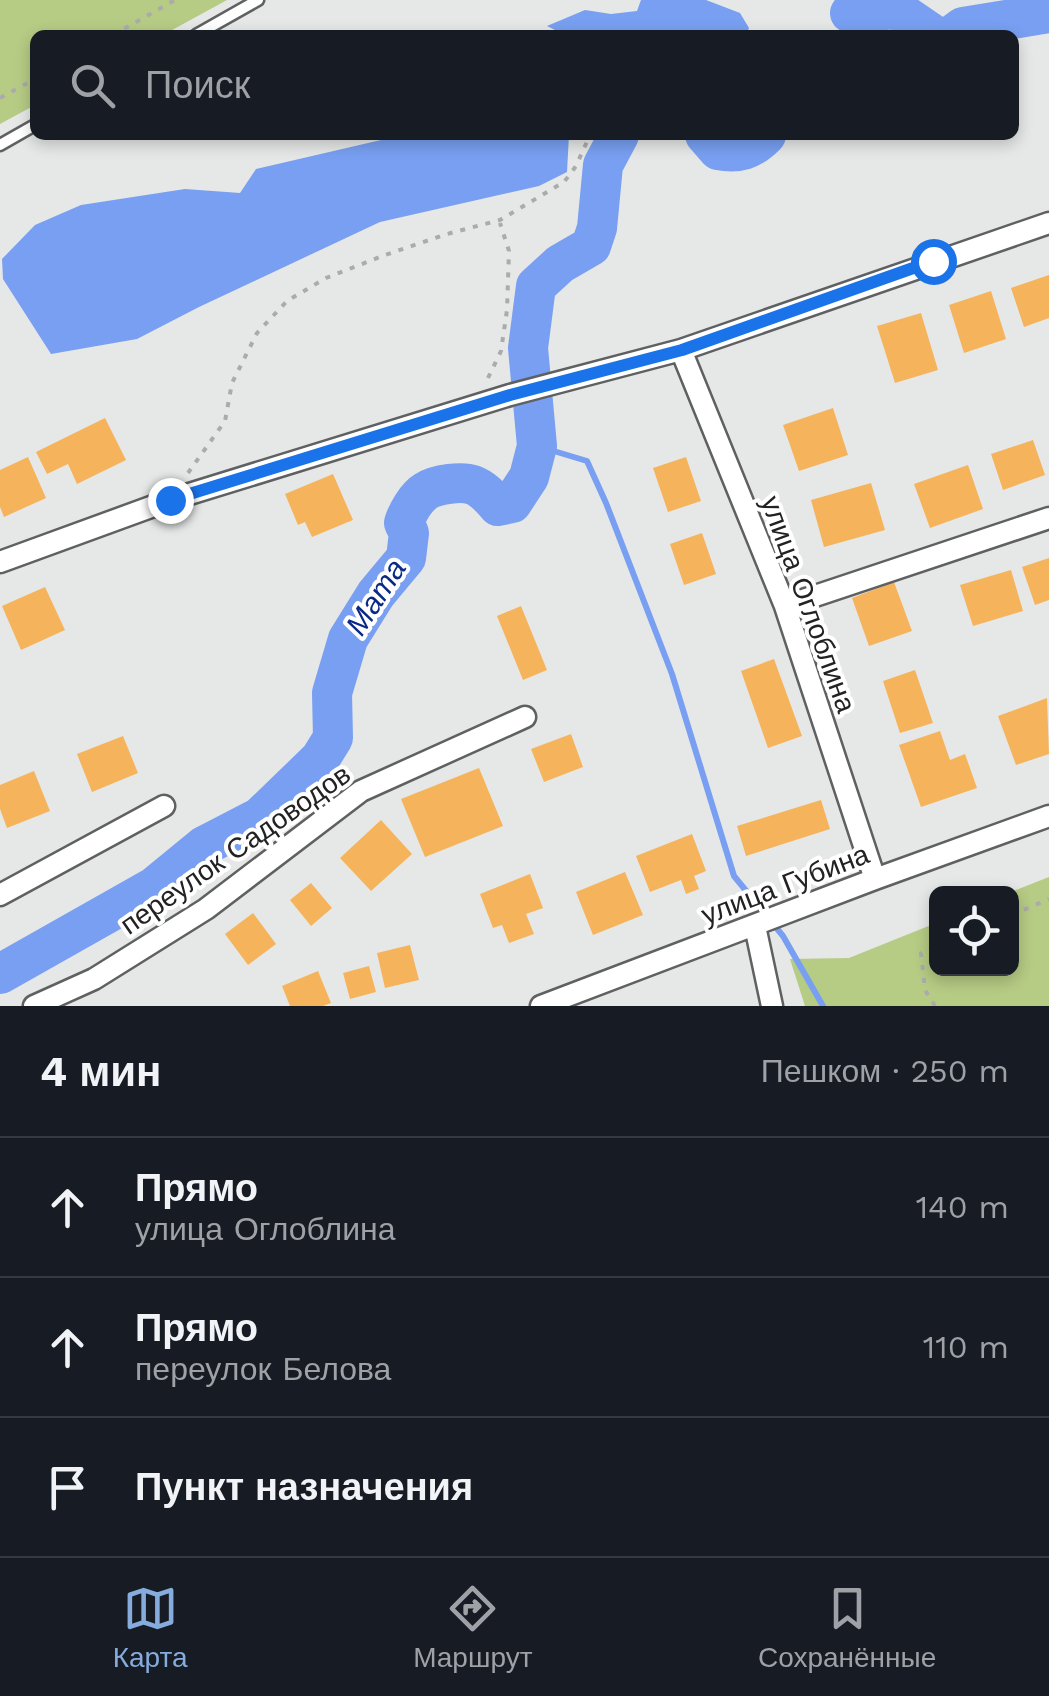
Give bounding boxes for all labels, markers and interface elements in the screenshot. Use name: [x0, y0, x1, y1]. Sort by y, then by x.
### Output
search box: [30, 30, 1019, 140]
icon: search: [65, 58, 120, 113]
text: Поиск: [145, 63, 250, 107]
route start: [911, 239, 957, 285]
route end: [148, 478, 194, 524]
street label: улица Оглоблина: [754, 491, 863, 717]
water label: Мата: [338, 552, 413, 641]
street label: переулок Садоводов: [114, 758, 357, 941]
street label: улица Губина: [697, 837, 874, 932]
map controls: [929, 886, 1019, 976]
button: locate: [929, 886, 1019, 976]
text: 4 мин: [40, 1047, 161, 1096]
text: Пешком · 250 m: [761, 1052, 1009, 1090]
text: Прямо: [135, 1166, 258, 1210]
icon: ahead: [40, 1180, 95, 1235]
text: 140 m: [916, 1188, 1009, 1226]
text: улица Оглоблина: [135, 1210, 395, 1248]
text: Прямо: [135, 1306, 258, 1350]
icon: ahead: [40, 1320, 95, 1375]
text: 110 m: [923, 1328, 1009, 1366]
text: переулок Белова: [135, 1350, 391, 1388]
icon: arrive: [40, 1460, 95, 1515]
text: Пункт назначения: [135, 1465, 473, 1509]
tab: Карта: [113, 1581, 188, 1674]
tab: Маршрут: [413, 1581, 532, 1674]
tab: Сохранённые: [758, 1581, 936, 1674]

